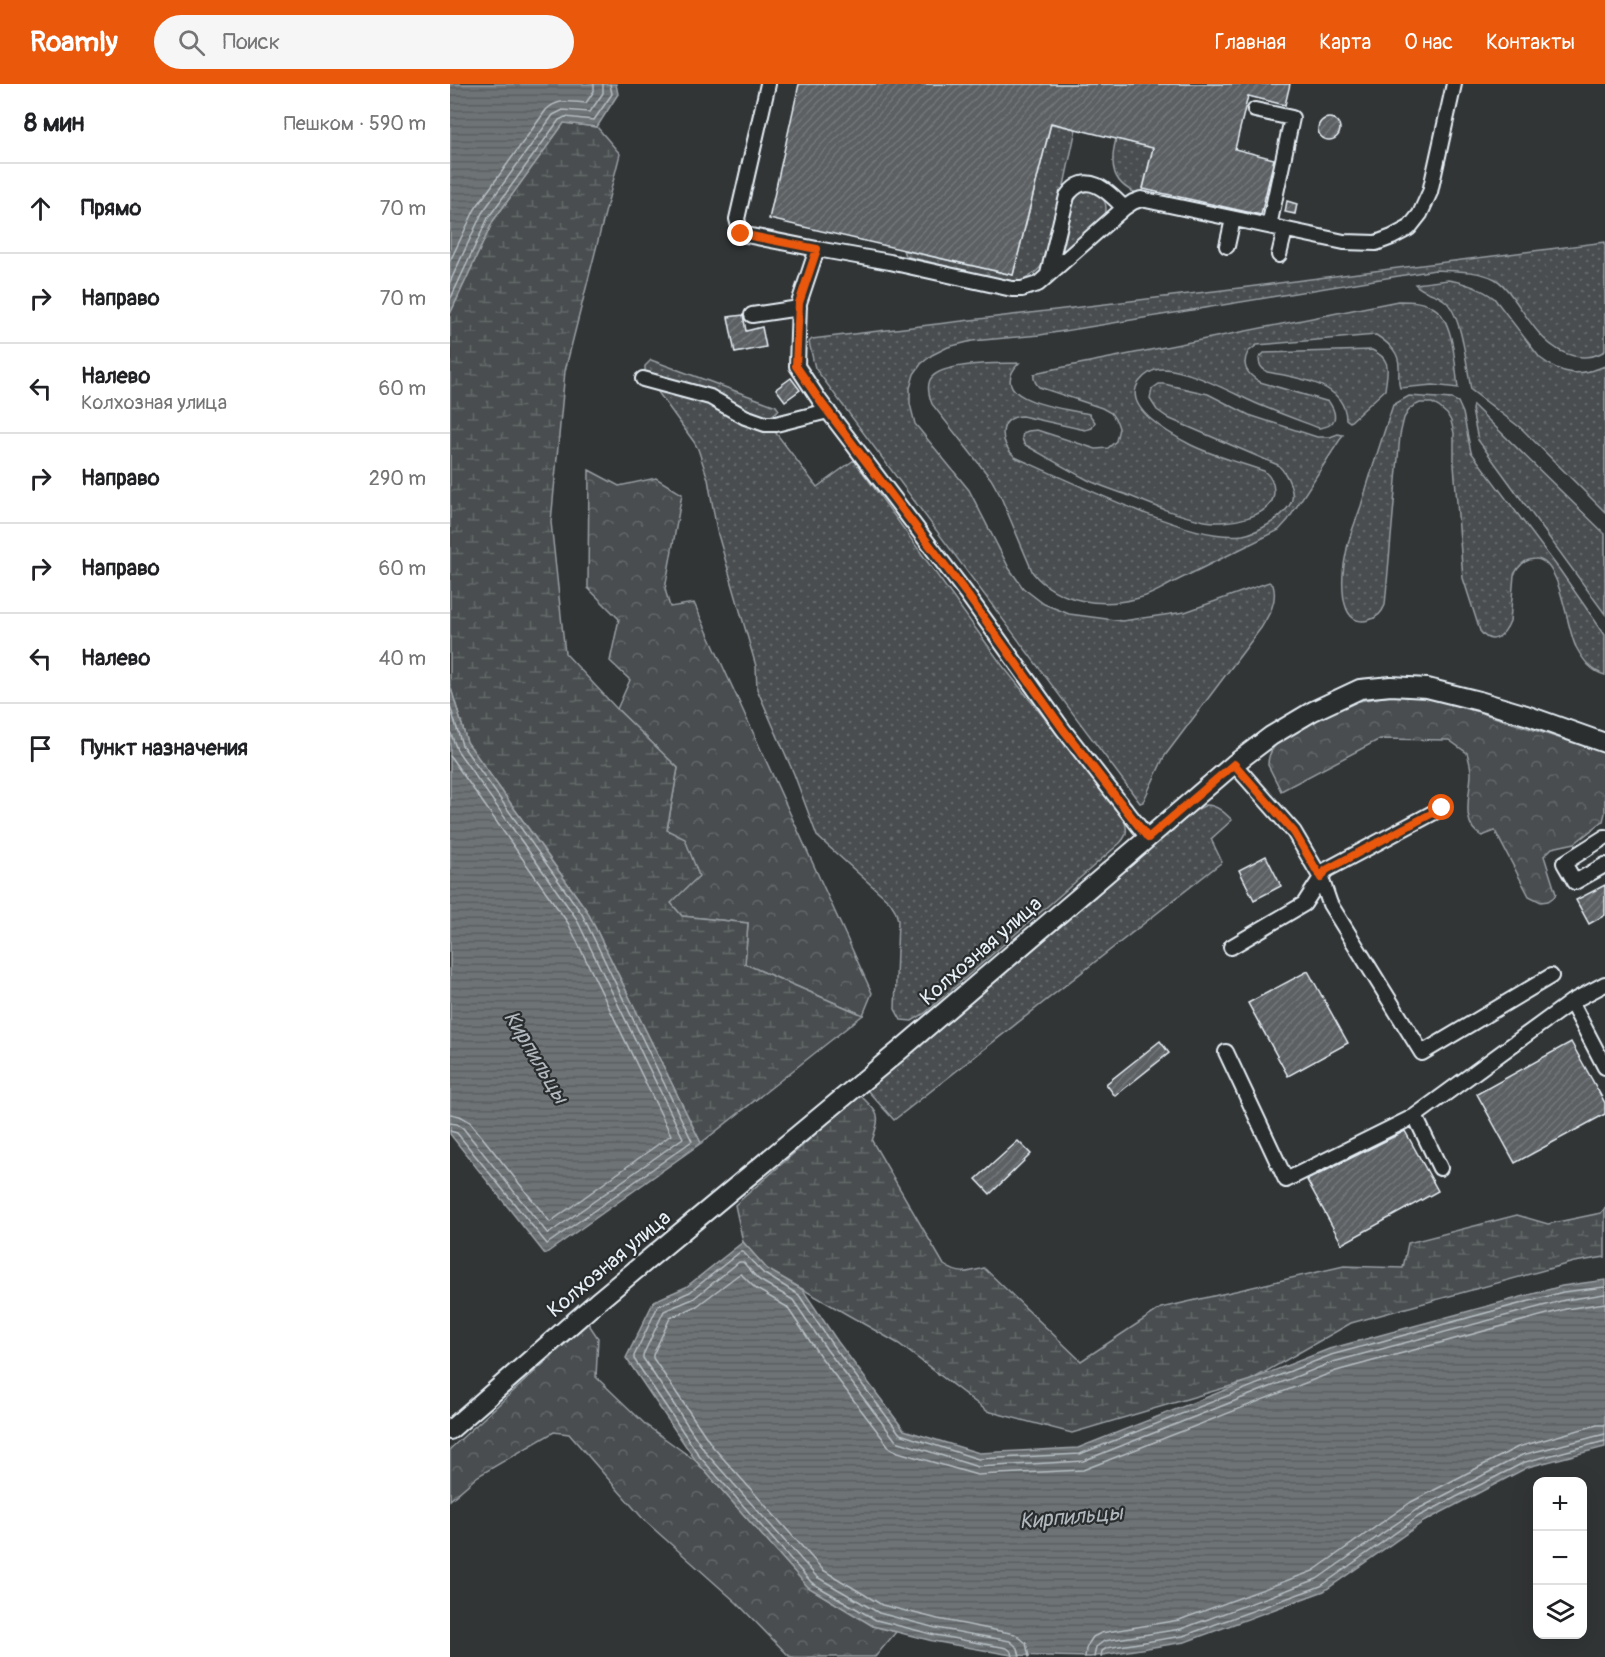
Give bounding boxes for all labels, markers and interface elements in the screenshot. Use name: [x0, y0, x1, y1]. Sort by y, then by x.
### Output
search box: [154, 15, 574, 69]
text: Roamly: [30, 25, 118, 60]
icon: search: [175, 26, 208, 59]
text: Поиск: [223, 28, 280, 56]
text: Главная: [1215, 29, 1286, 56]
text: Карта: [1319, 29, 1371, 56]
text: О нас: [1404, 29, 1453, 56]
text: Контакты: [1486, 29, 1575, 56]
text: 8 мин: [24, 107, 84, 139]
text: Пешком · 590 m: [284, 111, 426, 136]
icon: ahead: [24, 192, 57, 225]
text: Прямо: [81, 194, 141, 222]
text: 70 m: [380, 196, 426, 221]
route end: [727, 220, 753, 246]
icon: right: [24, 282, 57, 315]
text: Направо: [81, 284, 160, 312]
text: 70 m: [380, 286, 426, 311]
text: Налево: [81, 362, 150, 390]
icon: left: [24, 372, 57, 405]
text: 60 m: [379, 376, 426, 401]
text: Колхозная улица: [81, 390, 227, 415]
icon: right: [24, 462, 57, 495]
text: Направо: [81, 464, 160, 492]
text: 290 m: [369, 466, 426, 491]
icon: right: [24, 552, 57, 585]
text: Направо: [81, 554, 160, 582]
text: 60 m: [379, 556, 426, 581]
icon: left: [24, 642, 57, 675]
text: Налево: [81, 644, 150, 672]
text: 40 m: [379, 646, 426, 671]
icon: arrive: [24, 732, 57, 765]
text: Пункт назначения: [81, 734, 248, 762]
route start: [1428, 794, 1454, 820]
street label: Колхозная улица: [914, 891, 1048, 1011]
water label: Кирпильцы: [497, 1005, 576, 1110]
street label: Колхозная улица: [542, 1204, 676, 1324]
map controls: [1533, 1477, 1587, 1639]
button: +: [1533, 1477, 1587, 1531]
water label: Кирпильцы: [1018, 1498, 1126, 1535]
button: −: [1533, 1531, 1587, 1585]
button: layers: [1533, 1585, 1587, 1639]

